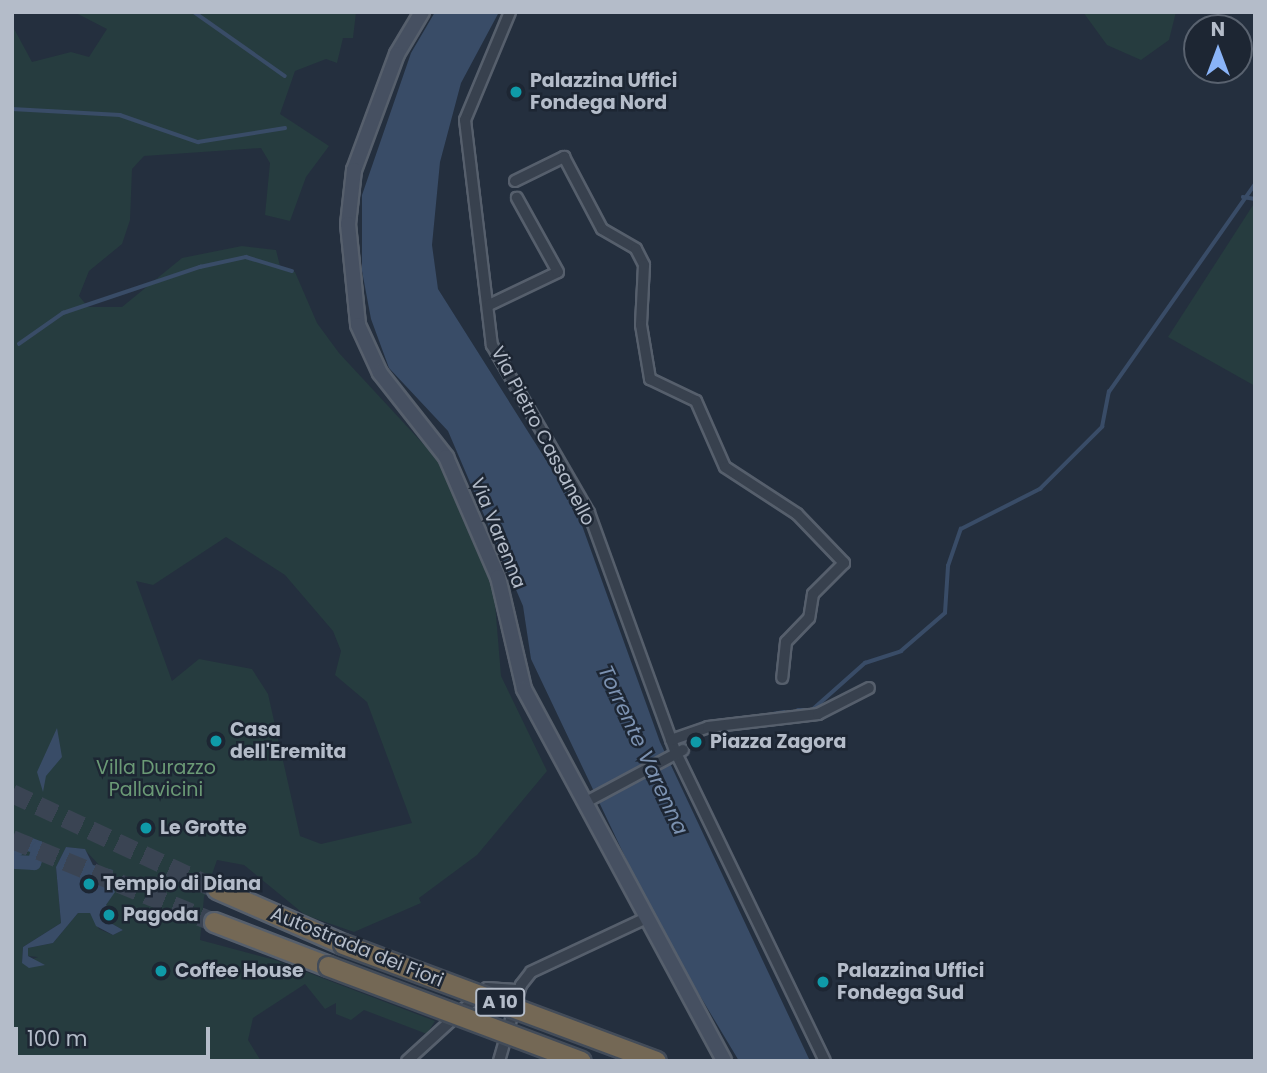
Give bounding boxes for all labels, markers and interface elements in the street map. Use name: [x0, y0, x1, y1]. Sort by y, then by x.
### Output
north arrow: [1183, 14, 1253, 84]
text: N: [1211, 16, 1225, 43]
place label: Palazzina Uffici Fondega Nord: [530, 70, 677, 114]
marker: Palazzina Uffici Fondega Nord: [508, 84, 524, 100]
street label: Via Pietro Cassanello: [486, 342, 600, 530]
street label: Via Varenna: [465, 474, 531, 592]
water label: Torrente Varenna: [593, 661, 693, 839]
place label: Casa dell'Eremita: [230, 719, 346, 763]
place label: Piazza Zagora: [710, 731, 846, 753]
marker: Casa dell'Eremita: [208, 733, 224, 749]
marker: Piazza Zagora: [688, 734, 704, 750]
park label: Villa Durazzo Pallavicini: [96, 757, 216, 801]
place label: Le Grotte: [160, 817, 247, 839]
marker: Le Grotte: [138, 820, 154, 836]
place label: Tempio di Diana: [103, 873, 261, 895]
marker: Tempio di Diana: [81, 876, 97, 892]
street label: Autostrada dei Fiori: [267, 902, 447, 992]
place label: Pagoda: [123, 904, 199, 926]
marker: Pagoda: [101, 907, 117, 923]
place label: Coffee House: [175, 960, 304, 982]
place label: Palazzina Uffici Fondega Sud: [837, 960, 984, 1004]
marker: Coffee House: [153, 963, 169, 979]
marker: Palazzina Uffici Fondega Sud: [815, 974, 831, 990]
road number: A 10: [474, 987, 526, 1016]
scale bar: [18, 1014, 214, 1058]
text: 100 m: [27, 1024, 87, 1053]

